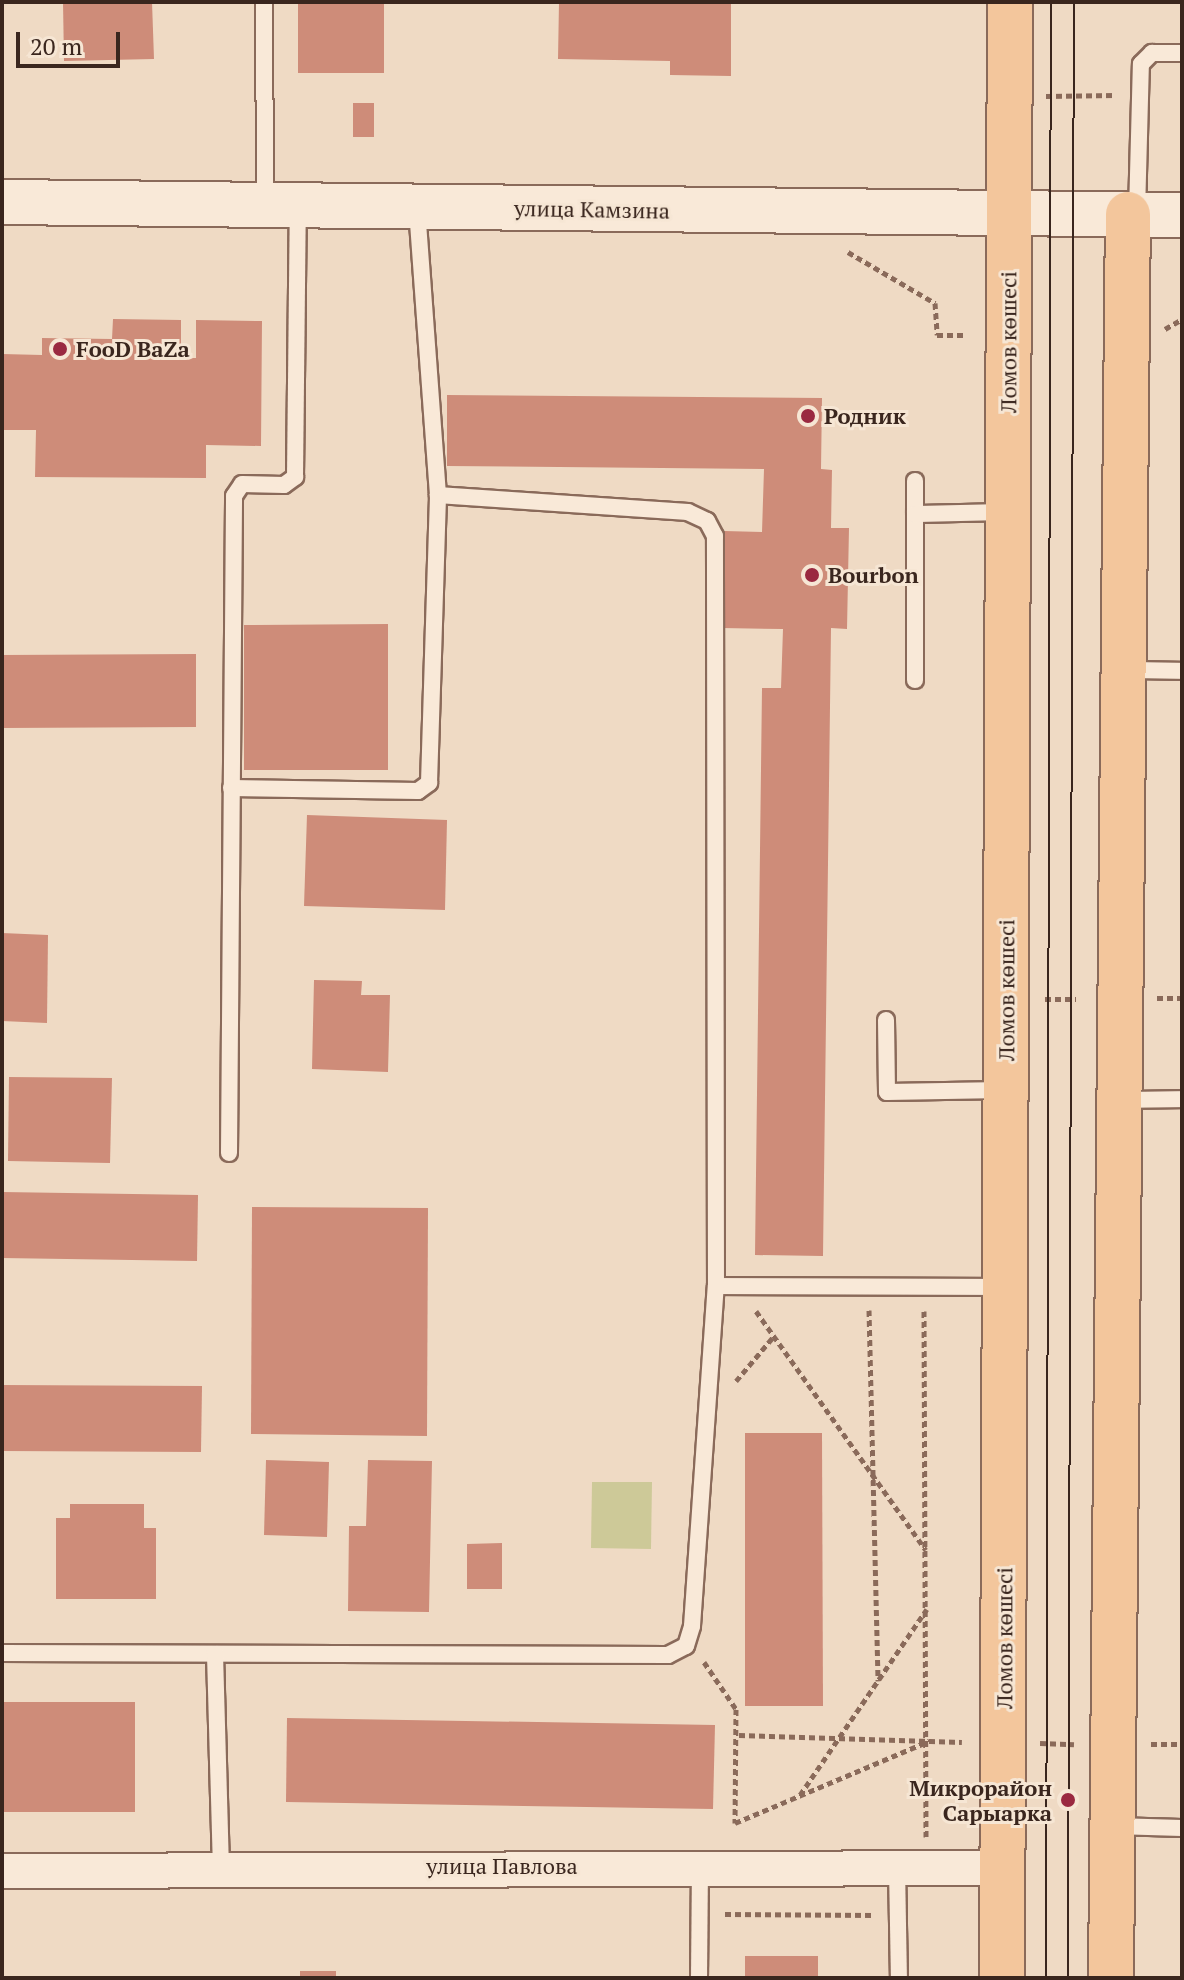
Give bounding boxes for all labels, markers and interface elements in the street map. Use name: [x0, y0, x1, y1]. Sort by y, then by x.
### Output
scale bar: [20, 16, 124, 66]
text: 20 m: [30, 30, 82, 62]
street label: улица Камзина: [514, 194, 670, 224]
street label: Ломов көшесі: [995, 271, 1021, 413]
place label: FooD BaZa: [76, 336, 190, 362]
marker: FooD BaZa: [51, 340, 69, 358]
place label: Родник: [824, 403, 906, 429]
marker: Родник: [799, 407, 817, 425]
place label: Bourbon: [828, 562, 919, 588]
marker: Bourbon: [803, 566, 821, 584]
street label: Ломов көшесі: [993, 919, 1019, 1061]
street label: Ломов көшесі: [991, 1567, 1017, 1709]
place label: Микрорайон Сарыарка: [909, 1774, 1052, 1826]
marker: Микрорайон Сарыарка: [1059, 1791, 1077, 1809]
street label: улица Павлова: [426, 1853, 578, 1879]

